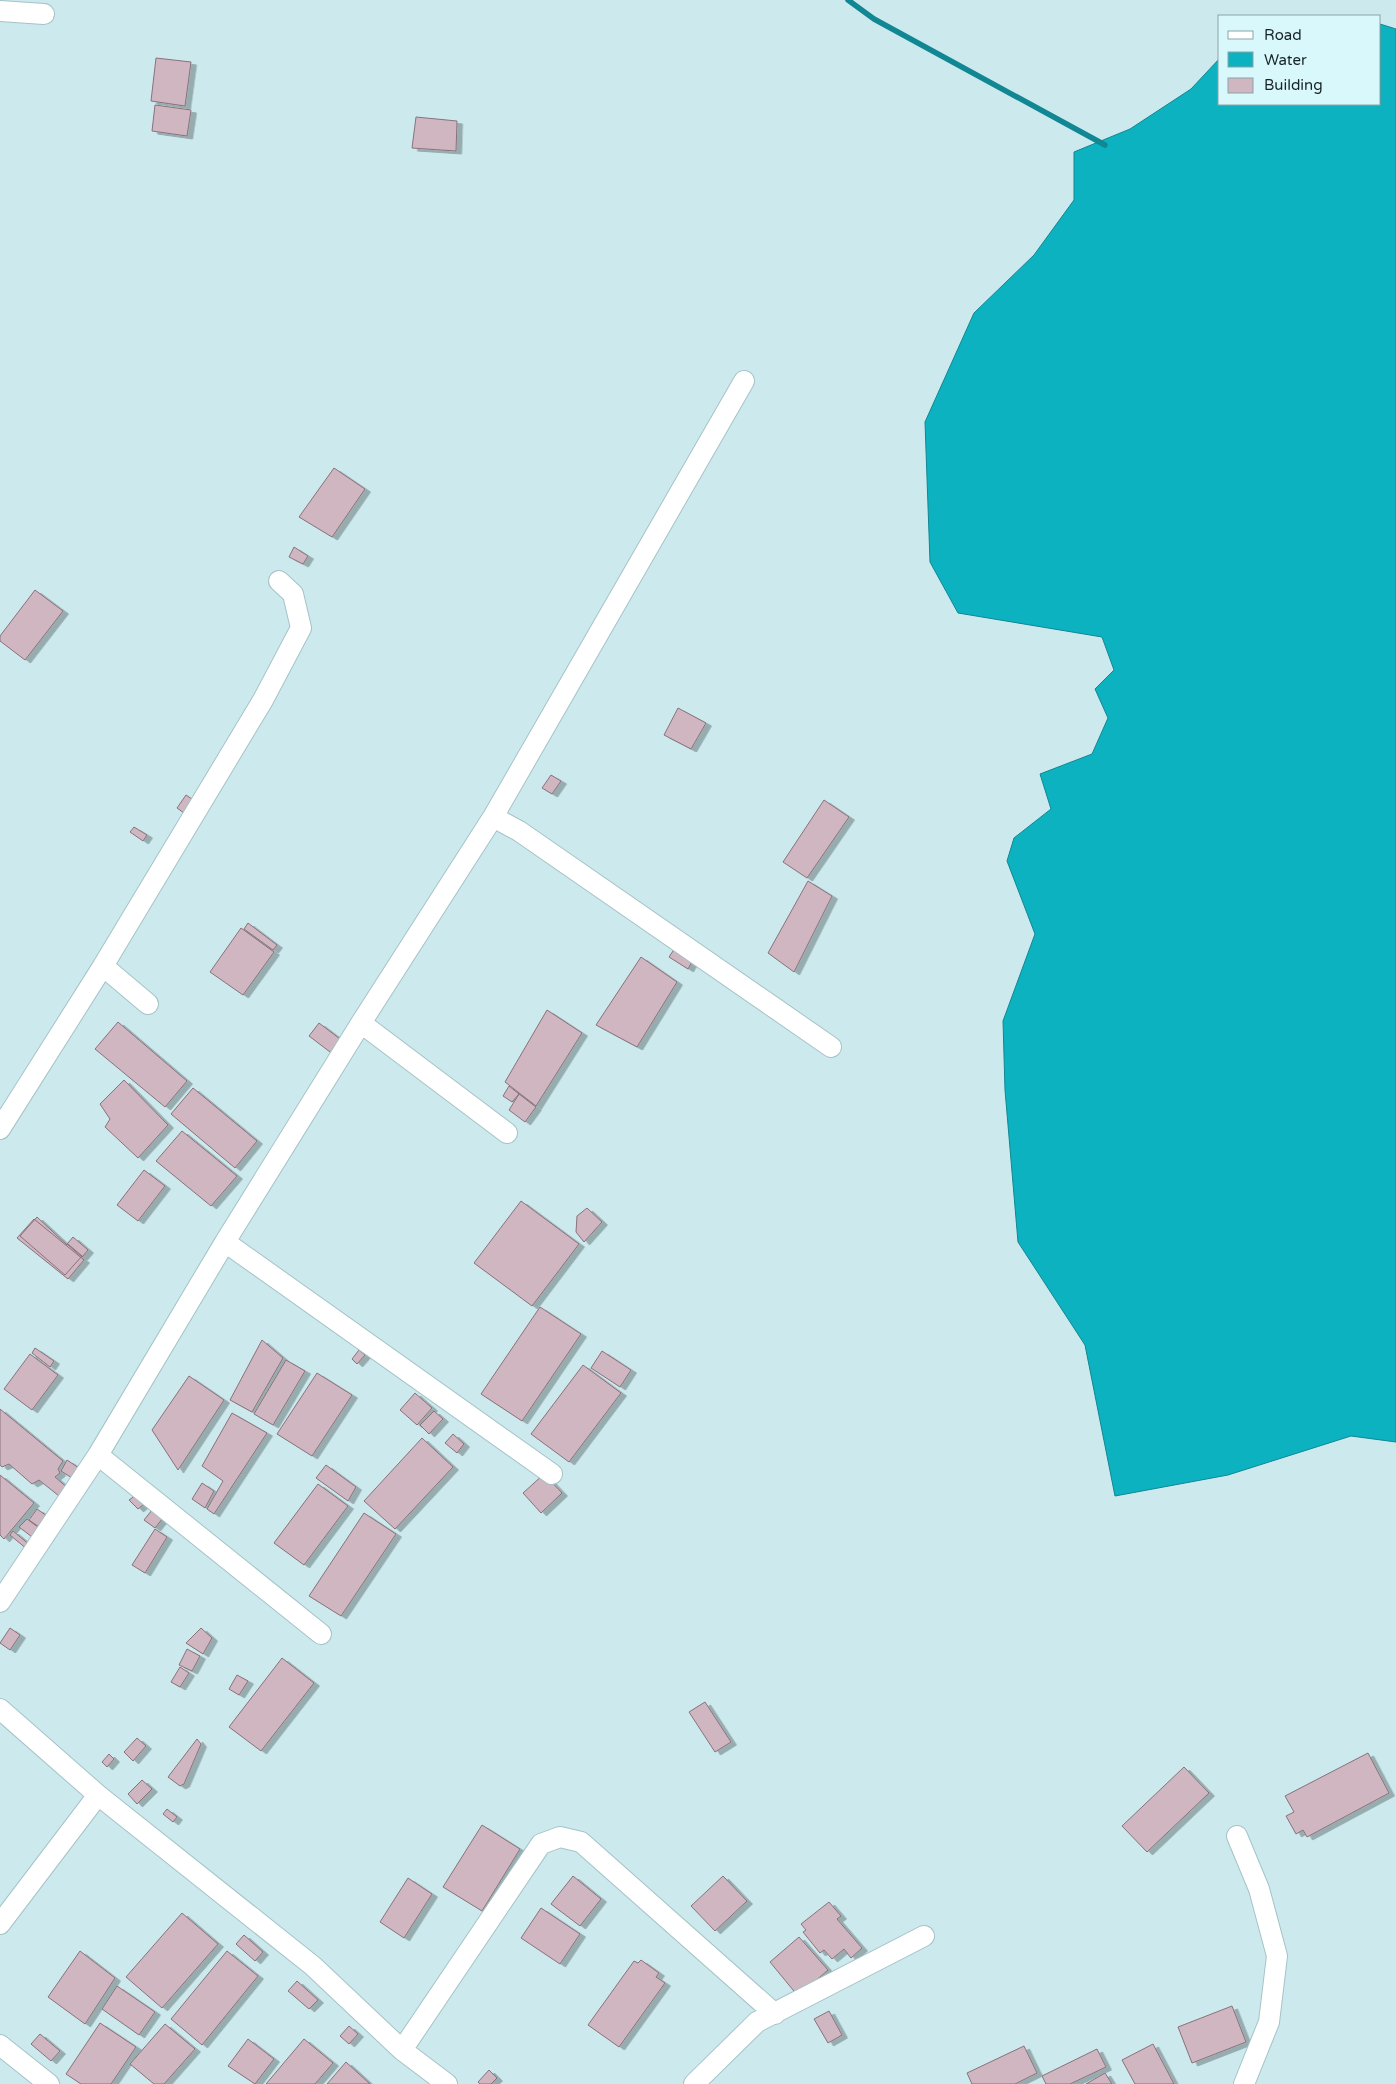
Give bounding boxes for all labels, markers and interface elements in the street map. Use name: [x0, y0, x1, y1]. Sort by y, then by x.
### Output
legend: [1218, 15, 1381, 105]
text: Road: [1264, 26, 1302, 44]
text: Water: [1264, 51, 1307, 69]
text: Building: [1264, 76, 1323, 94]

